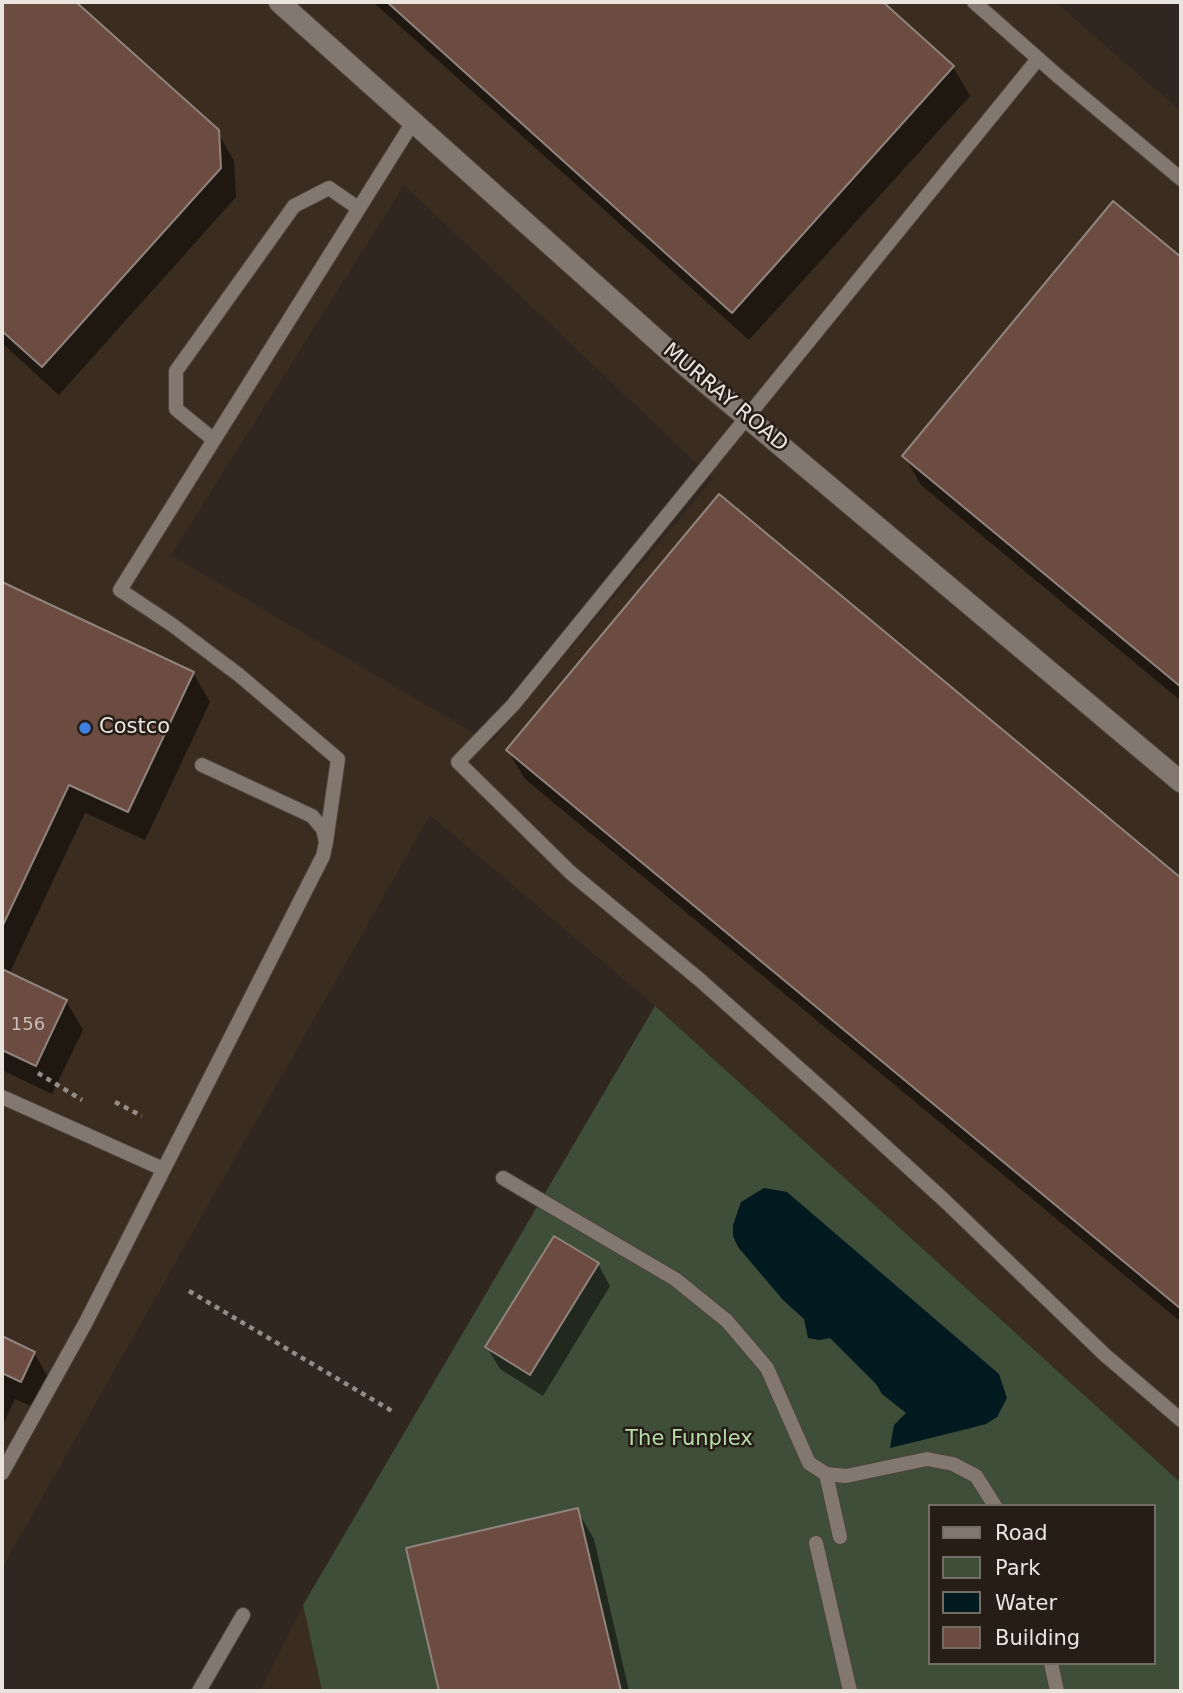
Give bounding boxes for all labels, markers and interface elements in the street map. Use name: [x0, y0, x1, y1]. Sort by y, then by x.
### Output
street label: MURRAY ROAD: [657, 338, 793, 458]
place label: Costco: [99, 715, 170, 741]
marker: Costco: [77, 720, 93, 736]
house number: 156: [11, 1014, 45, 1036]
park label: The Funplex: [625, 1427, 753, 1453]
legend: [928, 1504, 1155, 1665]
text: Road: [995, 1521, 1048, 1545]
text: Park: [995, 1556, 1040, 1580]
text: Water: [995, 1591, 1057, 1615]
text: Building: [995, 1626, 1080, 1650]

